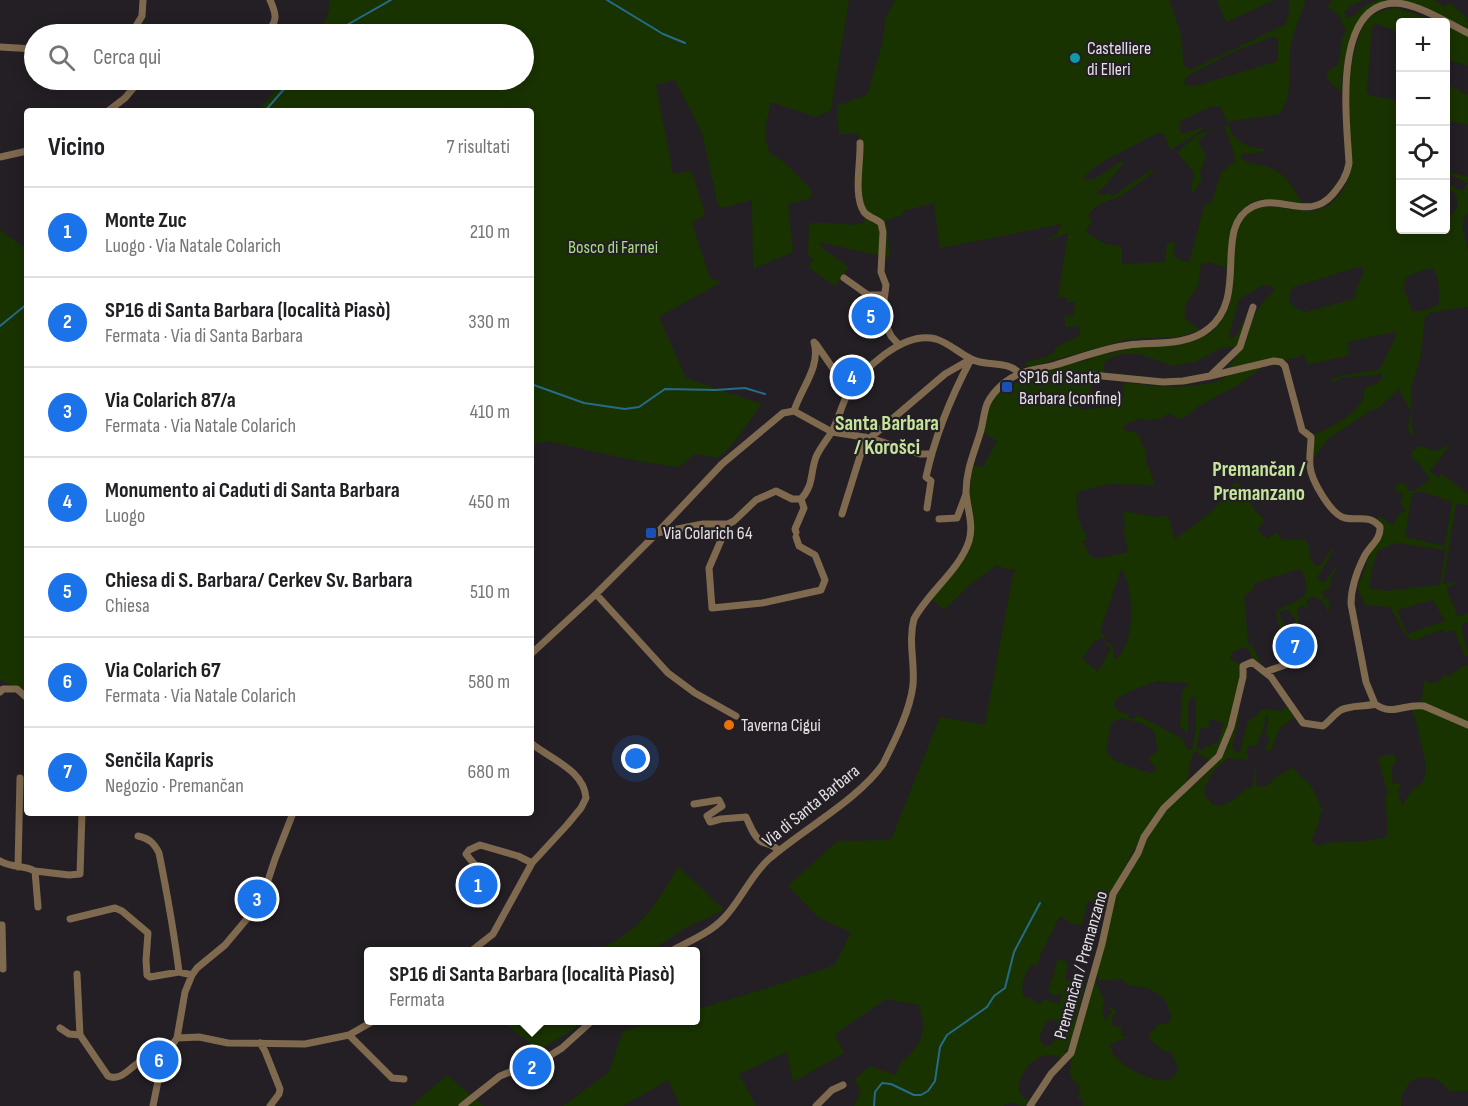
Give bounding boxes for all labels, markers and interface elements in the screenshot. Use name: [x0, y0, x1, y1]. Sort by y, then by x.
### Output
map controls: [1396, 18, 1450, 234]
button: +: [1396, 18, 1450, 72]
search box: [24, 24, 534, 90]
place label: Castelliere di Elleri: [1087, 38, 1151, 80]
icon: search: [45, 41, 78, 74]
text: Cerca qui: [93, 44, 161, 71]
marker: Castelliere di Elleri: [1068, 51, 1082, 65]
button: −: [1396, 72, 1450, 126]
button: locate: [1396, 126, 1450, 180]
text: Vicino: [48, 132, 105, 163]
text: 7 risultati: [447, 135, 510, 159]
button: layers: [1396, 180, 1450, 234]
text: Monte Zuc: [105, 207, 187, 234]
text: 1: [64, 220, 71, 244]
text: 210 m: [470, 220, 510, 244]
text: Luogo · Via Natale Colarich: [105, 234, 281, 258]
park label: Bosco di Farnei: [568, 237, 658, 258]
pin: 5: [852, 294, 890, 338]
text: SP16 di Santa Barbara (località Piasò): [105, 297, 390, 324]
text: 2: [63, 310, 72, 334]
text: 330 m: [468, 310, 510, 334]
text: Fermata · Via di Santa Barbara: [105, 324, 303, 348]
pin: 4: [832, 354, 872, 400]
place label: SP16 di Santa Barbara (confine): [1019, 367, 1121, 409]
marker: SP16 di Santa Barbara (confine): [1000, 380, 1014, 394]
text: Via Colarich 87/a: [105, 387, 236, 414]
text: 3: [63, 400, 72, 424]
text: 410 m: [470, 400, 510, 424]
district label: Santa Barbara / Korošci: [835, 411, 939, 460]
text: Fermata · Via Natale Colarich: [105, 414, 296, 438]
district label: Premančan / Premanzano: [1212, 457, 1306, 506]
text: Monumento ai Caduti di Santa Barbara: [105, 477, 400, 504]
text: 4: [63, 490, 72, 514]
text: 450 m: [469, 490, 510, 514]
text: Luogo: [105, 504, 145, 528]
place label: Via Colarich 64: [663, 523, 753, 544]
marker: Via Colarich 64: [644, 526, 658, 540]
text: Chiesa di S. Barbara/ Cerkev Sv. Barbara: [105, 567, 413, 594]
text: 5: [63, 580, 72, 604]
text: 510 m: [470, 580, 510, 604]
text: Chiesa: [105, 594, 150, 618]
pin: 7: [1276, 624, 1314, 668]
text: Via Colarich 67: [105, 657, 221, 684]
text: 6: [63, 670, 72, 694]
text: 580 m: [468, 670, 510, 694]
text: Fermata · Via Natale Colarich: [105, 684, 296, 708]
place label: Taverna Cigui: [741, 715, 821, 736]
marker: Taverna Cigui: [722, 718, 736, 732]
your location: [621, 744, 650, 773]
text: Senčila Kapris: [105, 747, 214, 774]
text: 7: [63, 760, 72, 784]
text: 680 m: [468, 760, 510, 784]
street label: Via di Santa Barbara: [758, 760, 864, 852]
text: Negozio · Premančan: [105, 774, 244, 798]
pin: 1: [458, 862, 498, 908]
pin: 3: [238, 876, 276, 922]
street label: Premančan / Premanzano: [1050, 889, 1112, 1041]
popup: [364, 947, 700, 1025]
text: SP16 di Santa Barbara (località Piasò): [389, 961, 675, 988]
text: Fermata: [389, 988, 445, 1012]
pin: 6: [140, 1038, 178, 1082]
pin: 2: [512, 1044, 552, 1090]

